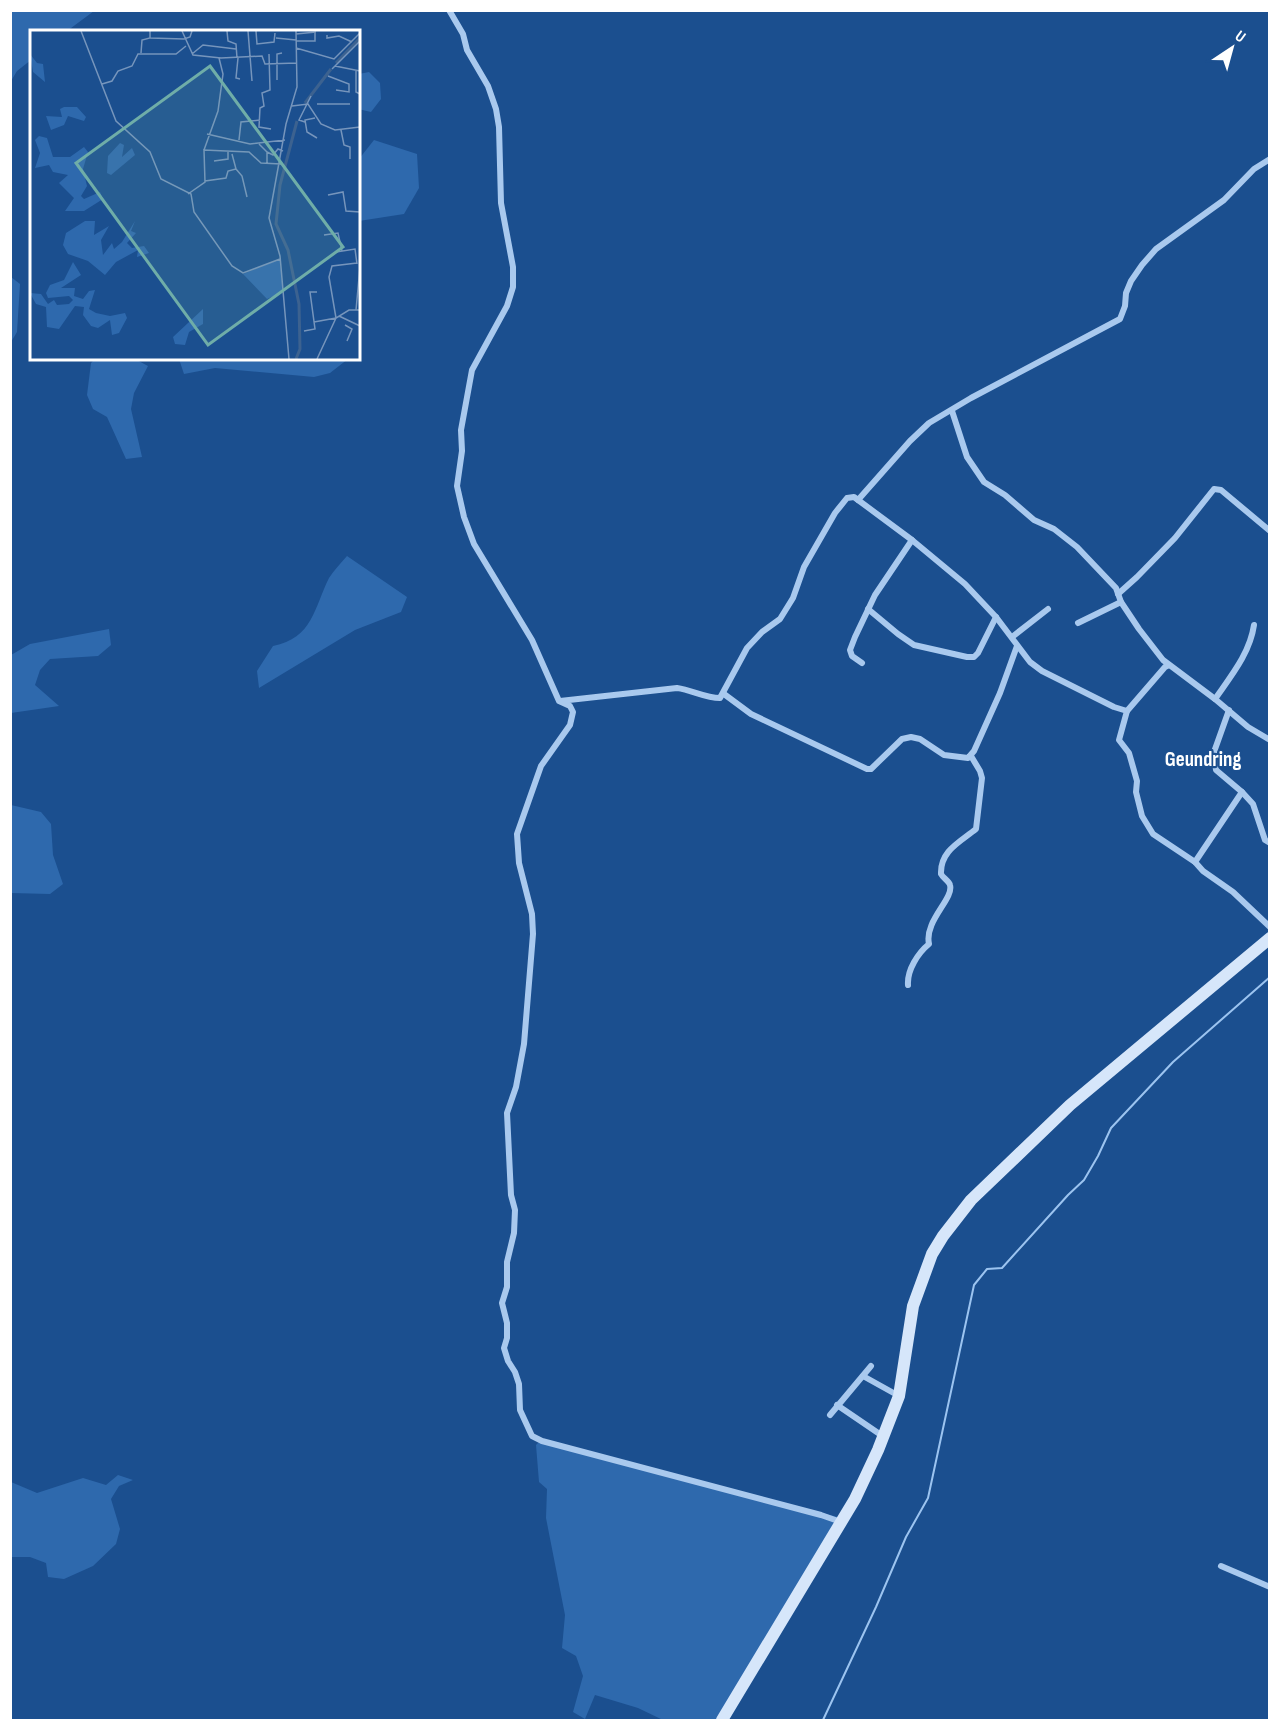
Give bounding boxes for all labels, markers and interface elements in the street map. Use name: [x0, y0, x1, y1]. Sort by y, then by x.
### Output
north arrow: [1202, 18, 1262, 78]
text: U: [1231, 27, 1249, 47]
inset map: [30, 30, 360, 360]
district label: Geundring: [1165, 747, 1241, 772]

